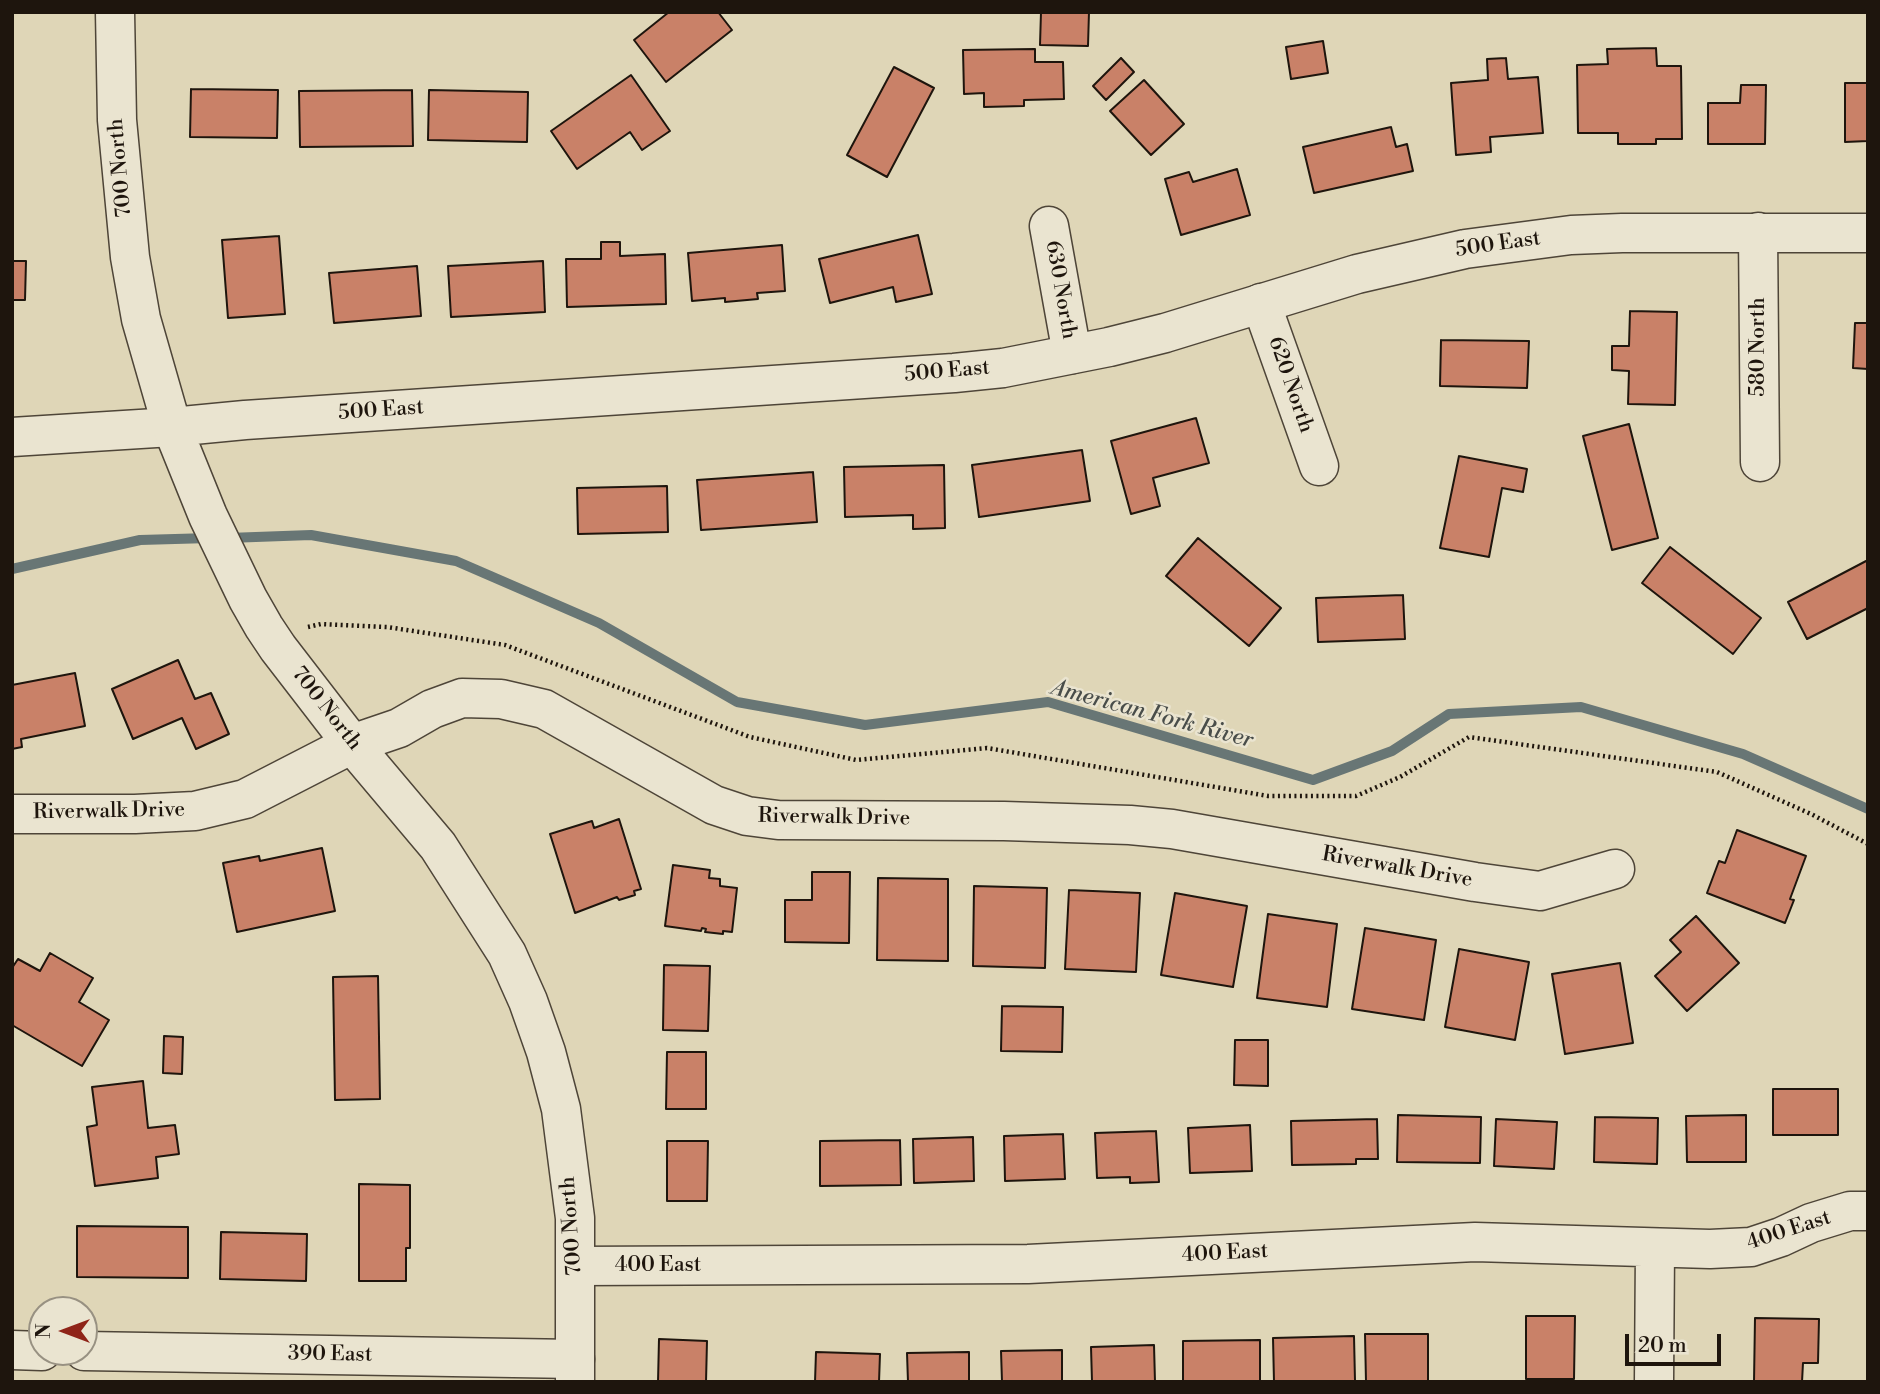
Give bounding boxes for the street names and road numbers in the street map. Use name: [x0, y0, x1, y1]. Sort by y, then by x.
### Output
street label: 700 North: [104, 117, 138, 219]
street label: 500 East: [1454, 227, 1542, 263]
street label: 630 North: [1039, 239, 1081, 341]
street label: 580 North: [1746, 297, 1772, 397]
street label: 620 North: [1262, 334, 1318, 436]
street label: 500 East: [903, 356, 991, 388]
street label: 500 East: [337, 395, 425, 427]
street label: 700 North: [286, 662, 366, 756]
street label: Riverwalk Drive: [33, 798, 185, 826]
street label: Riverwalk Drive: [758, 804, 910, 832]
street label: Riverwalk Drive: [1320, 842, 1474, 894]
street label: 700 North: [556, 1176, 588, 1276]
street label: 400 East: [1744, 1206, 1834, 1256]
street label: 400 East: [1181, 1239, 1269, 1269]
street label: 400 East: [615, 1253, 701, 1279]
street label: 390 East: [288, 1342, 372, 1368]

